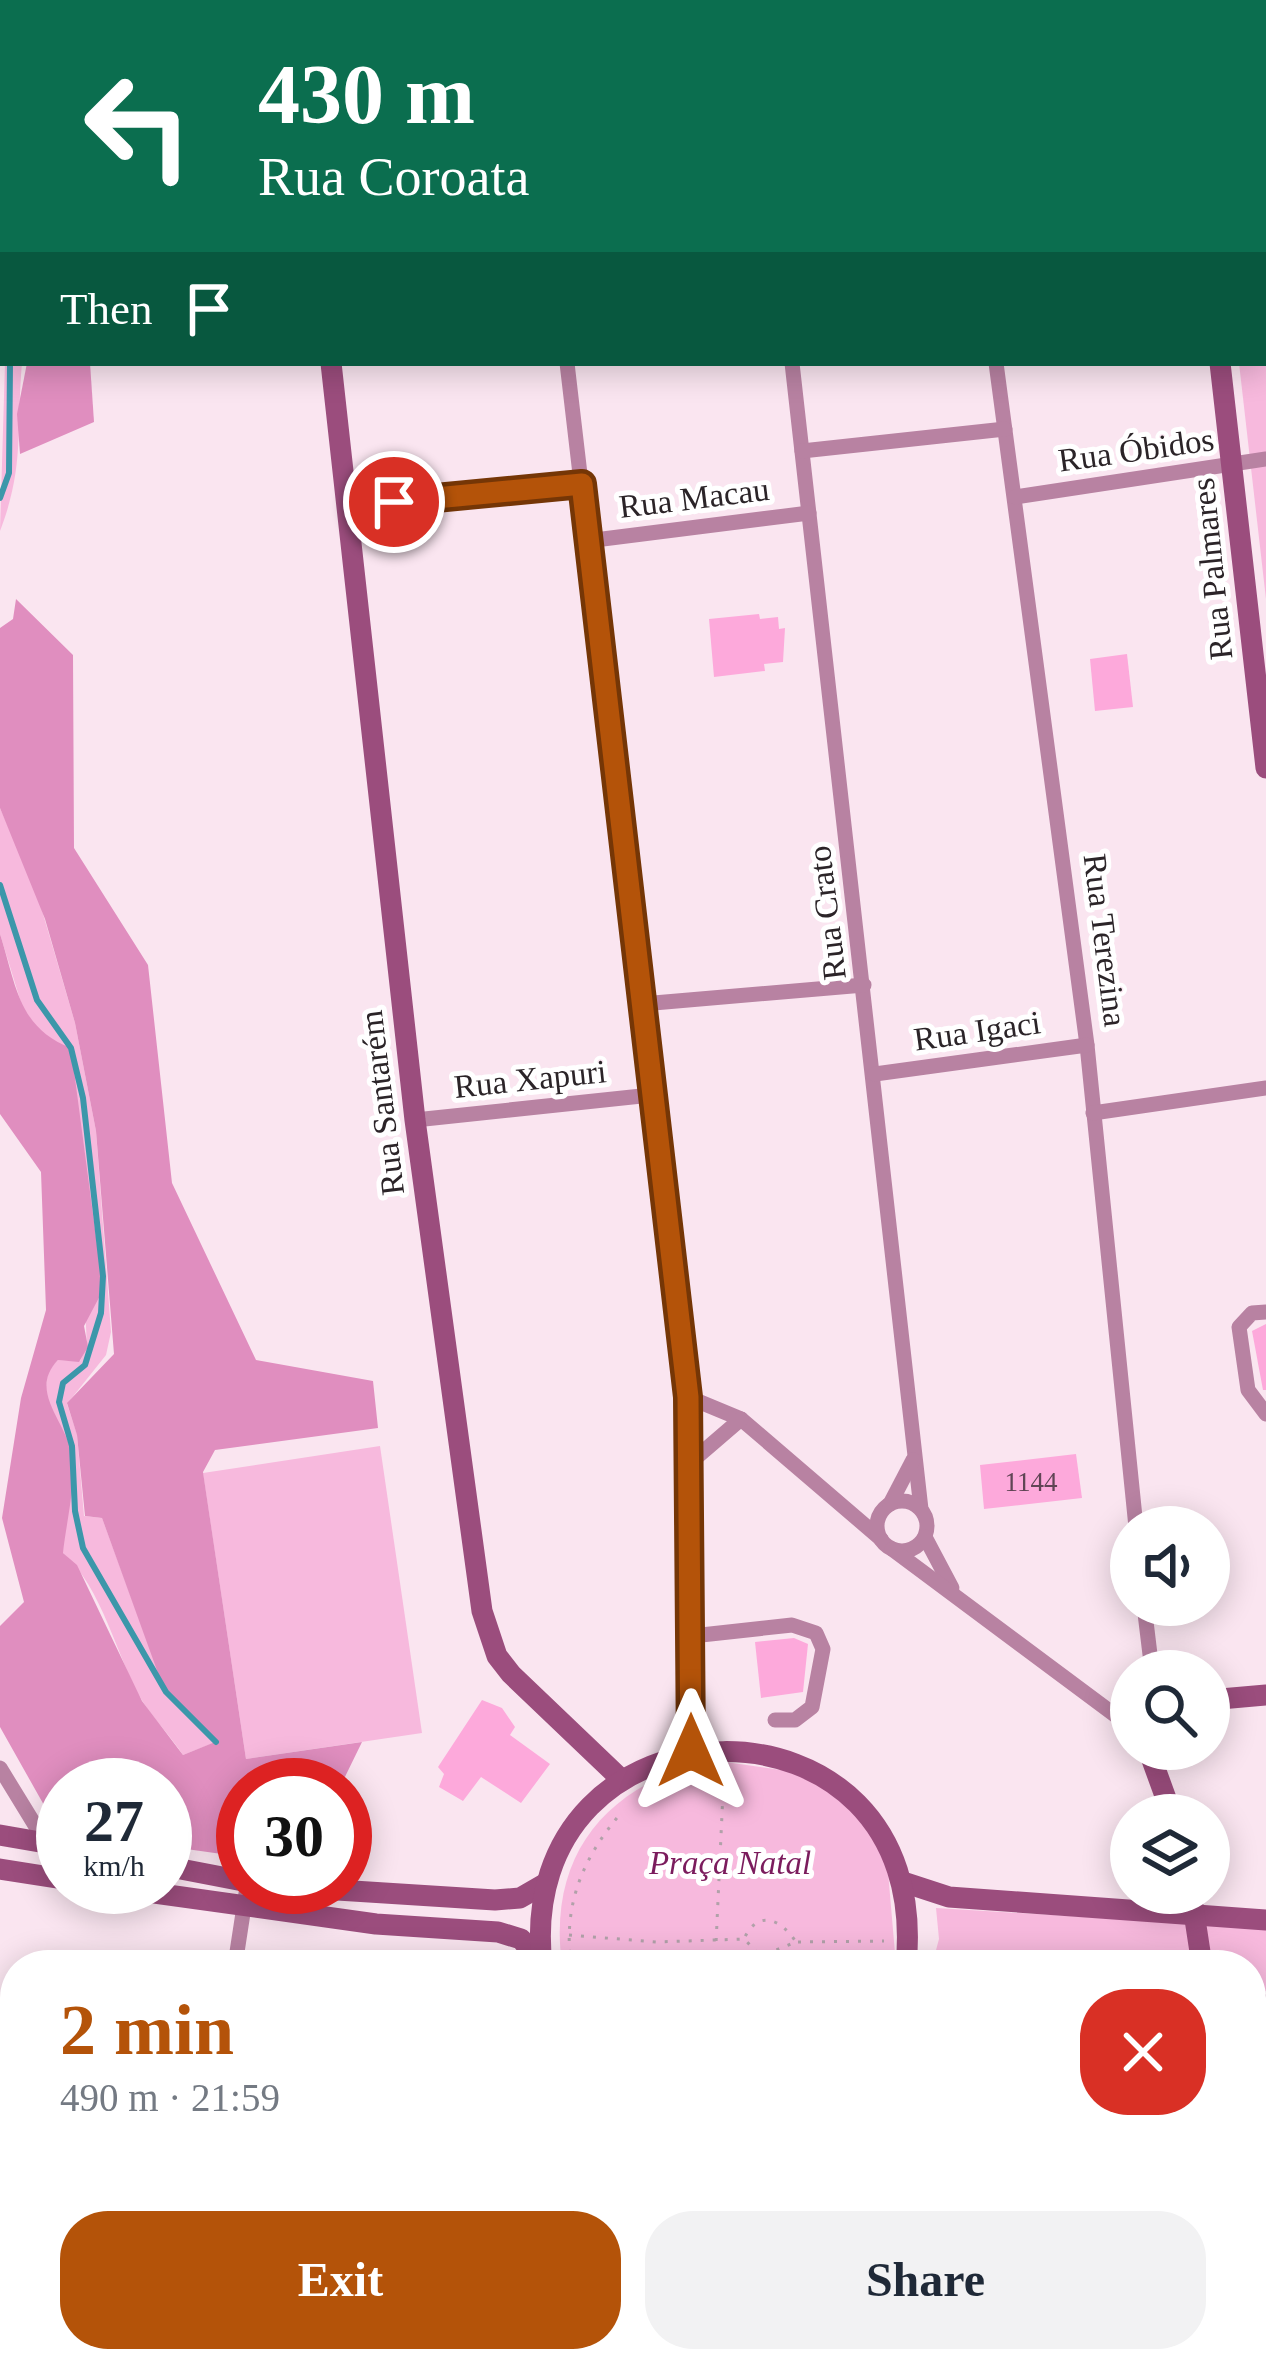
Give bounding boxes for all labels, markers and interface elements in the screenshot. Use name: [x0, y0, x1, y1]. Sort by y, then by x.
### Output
icon: left: [60, 48, 216, 204]
text: 430 m: [258, 48, 475, 141]
text: Rua Coroata: [258, 147, 529, 207]
icon: arrive: [176, 276, 242, 342]
text: Then: [60, 284, 152, 334]
street label: Rua Óbidos: [1056, 420, 1216, 479]
pin: [343, 451, 445, 553]
icon: arrive: [361, 469, 427, 535]
street label: Rua Macau: [617, 471, 771, 525]
street label: Rua Palmares: [1185, 476, 1239, 661]
street label: Rua Crato: [801, 844, 853, 982]
street label: Rua Terezina: [1077, 852, 1134, 1029]
street label: Rua Igaci: [912, 1004, 1043, 1058]
street label: Rua Santarém: [353, 1008, 411, 1197]
street label: Rua Xapuri: [452, 1053, 608, 1105]
house number: 1144: [1005, 1467, 1058, 1497]
map controls: [1110, 1506, 1230, 1914]
button: sound: [1110, 1506, 1230, 1626]
button: search: [1110, 1650, 1230, 1770]
position arrow: [628, 1688, 754, 1814]
speed limit sign: 30: [216, 1758, 372, 1914]
text: 27: [84, 1788, 144, 1854]
button: layers: [1110, 1794, 1230, 1914]
park label: Praça Natal: [648, 1845, 811, 1881]
text: km/h: [83, 1849, 145, 1882]
button: close: [1080, 1989, 1206, 2115]
text: 2 min: [60, 1990, 234, 2070]
text: 490 m · 21:59: [60, 2076, 280, 2119]
button: Exit: [60, 2211, 621, 2349]
button: Share: [645, 2211, 1206, 2349]

